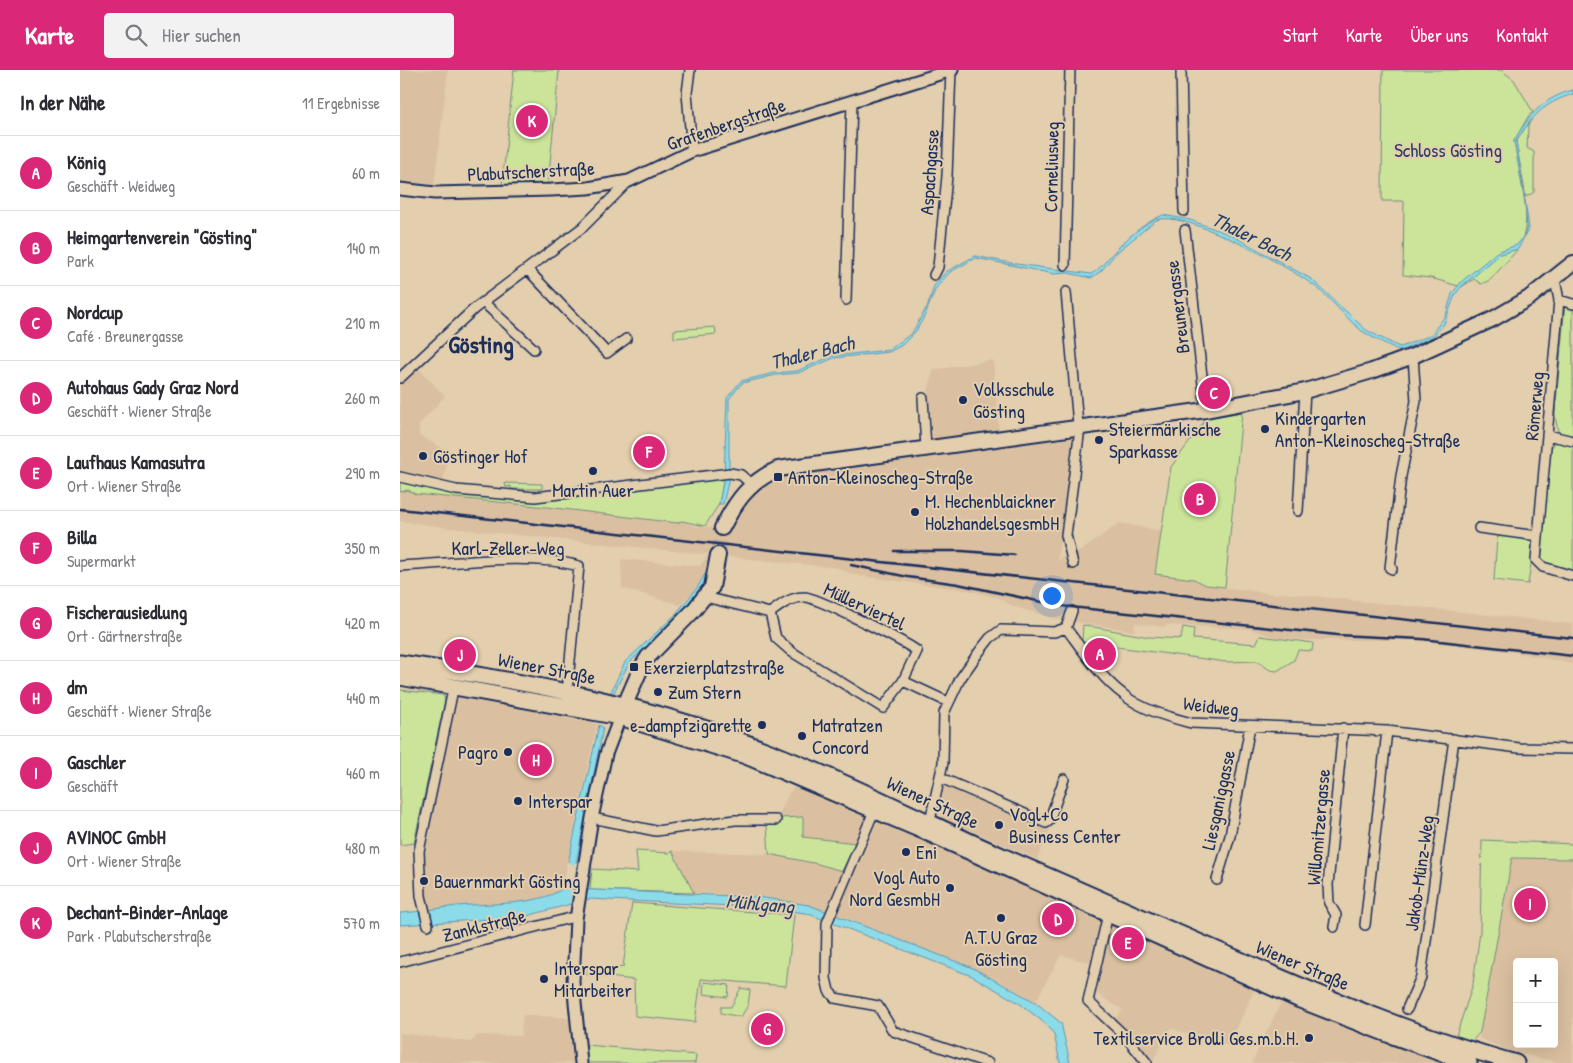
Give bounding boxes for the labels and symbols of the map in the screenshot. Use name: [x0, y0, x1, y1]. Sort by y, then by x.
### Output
street label: Grafenbergstraße: [663, 91, 789, 157]
pin: K: [516, 102, 548, 140]
street label: Corneliusweg: [1037, 121, 1065, 213]
street label: Aspachgasse: [913, 128, 945, 216]
park label: Schloss Gösting: [1394, 137, 1502, 163]
street label: Plabutscherstraße: [467, 155, 596, 187]
water label: Thaler Bach: [1208, 205, 1298, 268]
street label: Breunergasse: [1158, 258, 1196, 355]
district label: Gösting: [448, 328, 514, 361]
water label: Thaler Bach: [767, 328, 858, 375]
street label: Römerweg: [1518, 371, 1550, 441]
pin: C: [1198, 374, 1230, 412]
place label: Volksschule Gösting: [973, 376, 1055, 424]
marker: Volksschule Gösting: [957, 394, 969, 406]
place label: Kindergarten Anton-Kleinoscheg-Straße: [1275, 405, 1461, 453]
place label: Steiermärkische Sparkasse: [1109, 416, 1221, 464]
marker: Kindergarten Anton-Kleinoscheg-Straße: [1259, 423, 1271, 435]
pin: F: [633, 433, 665, 471]
marker: Steiermärkische Sparkasse: [1093, 434, 1105, 446]
place label: Göstinger Hof: [433, 443, 528, 469]
marker: Göstinger Hof: [417, 450, 429, 462]
place label: Anton-Kleinoscheg-Straße: [788, 464, 974, 490]
marker: Martin Auer: [587, 465, 599, 477]
marker: Anton-Kleinoscheg-Straße: [772, 471, 784, 483]
place label: Martin Auer: [552, 477, 634, 503]
pin: B: [1184, 480, 1216, 518]
place label: M. Hechenblaickner HolzhandelsgesmbH: [925, 488, 1059, 536]
marker: M. Hechenblaickner HolzhandelsgesmbH: [909, 506, 921, 518]
street label: Karl-Zeller-Weg: [451, 535, 565, 561]
street label: Müllerviertel: [820, 576, 911, 637]
your location: [1039, 583, 1065, 609]
pin: A: [1084, 635, 1116, 673]
pin: J: [444, 636, 476, 674]
street label: Wiener Straße: [496, 646, 598, 690]
place label: Exerzierplatzstraße: [644, 654, 785, 680]
marker: Exerzierplatzstraße: [628, 661, 640, 673]
place label: Zum Stern: [668, 679, 741, 705]
marker: Zum Stern: [652, 686, 664, 698]
street label: Weidweg: [1182, 690, 1240, 722]
place label: e-dampfzigarette: [630, 712, 752, 738]
place label: Matratzen Concord: [812, 712, 883, 760]
marker: e-dampfzigarette: [756, 719, 768, 731]
marker: Matratzen Concord: [796, 730, 808, 742]
place label: Pagro: [458, 739, 498, 765]
pin: H: [520, 741, 552, 779]
marker: Pagro: [502, 746, 514, 758]
street label: Liesganiggasse: [1195, 747, 1241, 852]
street label: Willomitzergasse: [1300, 767, 1336, 886]
street label: Wiener Straße: [883, 769, 984, 835]
place label: Interspar: [528, 788, 593, 814]
marker: Interspar: [512, 795, 524, 807]
place label: Vogl+Co Business Center: [1009, 801, 1122, 849]
street label: Jakob-Münz-Weg: [1398, 813, 1440, 933]
marker: Vogl+Co Business Center: [993, 819, 1005, 831]
place label: Eni: [916, 839, 937, 865]
marker: Eni: [900, 846, 912, 858]
place label: Vogl Auto Nord GesmbH: [850, 864, 940, 912]
place label: Bauernmarkt Gösting: [434, 868, 581, 894]
marker: Bauernmarkt Gösting: [418, 875, 430, 887]
marker: Vogl Auto Nord GesmbH: [944, 882, 956, 894]
pin: I: [1514, 885, 1546, 923]
water label: Mühlgang: [725, 887, 796, 921]
pin: D: [1042, 900, 1074, 938]
street label: Zanklstraße: [440, 902, 529, 948]
marker: A.T.U Graz Gösting: [995, 912, 1007, 924]
place label: A.T.U Graz Gösting: [964, 924, 1038, 972]
pin: E: [1112, 924, 1144, 962]
street label: Wiener Straße: [1252, 934, 1354, 996]
place label: Interspar Mitarbeiter: [554, 955, 633, 1003]
marker: Interspar Mitarbeiter: [538, 973, 550, 985]
pin: G: [751, 1010, 783, 1048]
place label: Textilservice Brolli Ges.m.b.H.: [1094, 1025, 1299, 1051]
marker: Textilservice Brolli Ges.m.b.H.: [1303, 1032, 1315, 1044]

